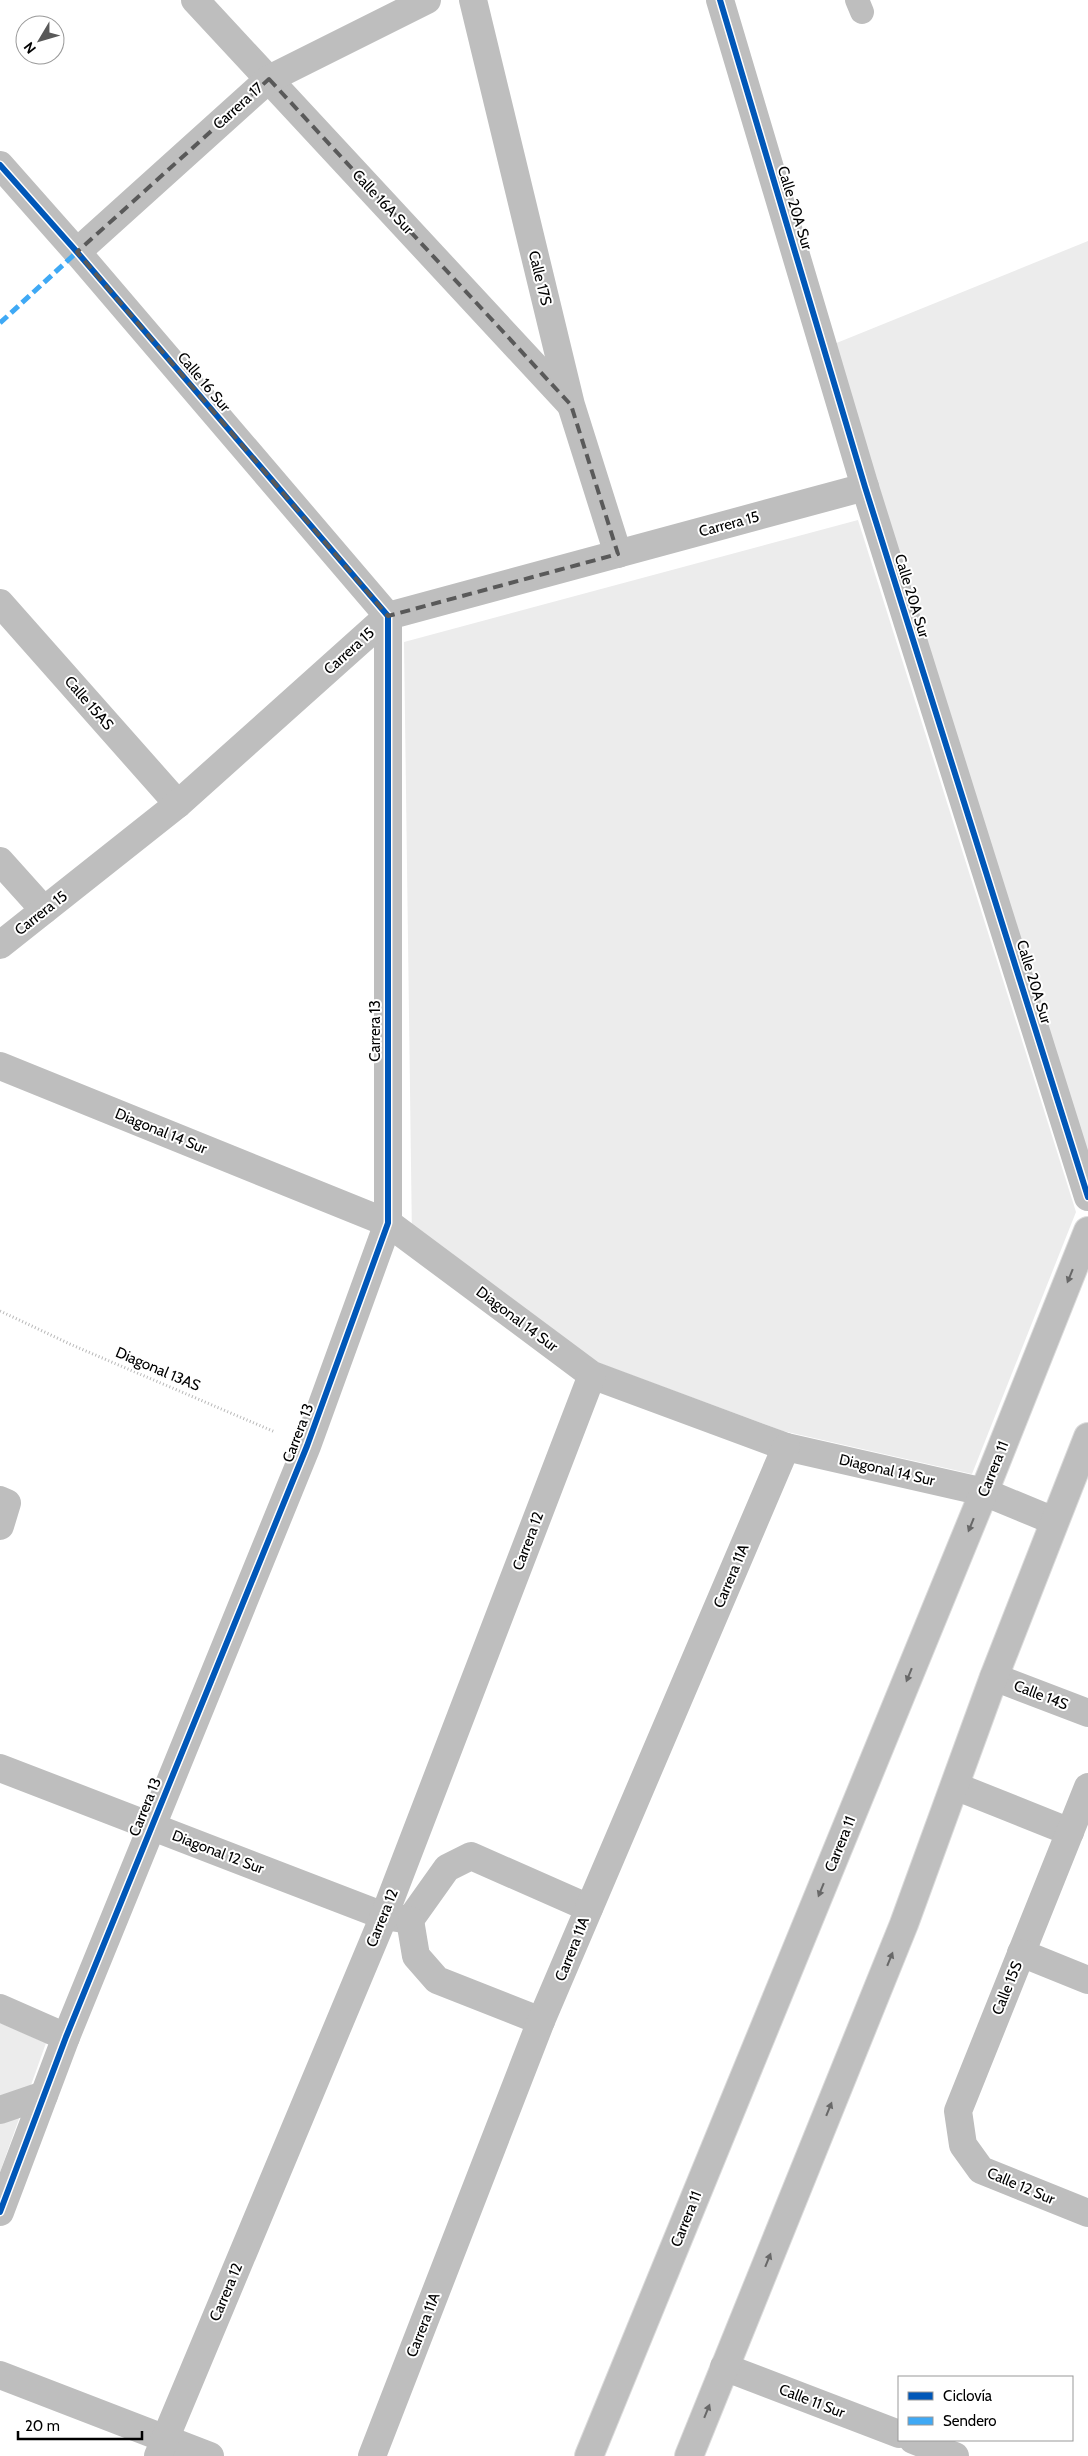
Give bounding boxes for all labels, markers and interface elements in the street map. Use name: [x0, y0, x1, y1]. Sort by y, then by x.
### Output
north arrow: [15, 15, 65, 65]
text: N: [20, 39, 40, 57]
street label: Carrera 17: [209, 79, 267, 133]
street label: Calle 20A Sur: [774, 164, 816, 252]
street label: Calle 16A Sur: [349, 166, 418, 238]
street label: Calle 17S: [525, 249, 556, 307]
street label: Calle 16 Sur: [174, 348, 234, 416]
street label: Carrera 15: [697, 507, 761, 541]
street label: Calle 20A Sur: [891, 552, 933, 640]
street label: Carrera 15: [320, 624, 378, 678]
street label: Calle 15AS: [61, 672, 117, 734]
street label: Carrera 15: [11, 887, 71, 939]
street label: Calle 20A Sur: [1013, 938, 1055, 1026]
street label: Carrera 13: [366, 1000, 384, 1062]
street label: Diagonal 14 Sur: [112, 1104, 210, 1158]
one-way arrow: [1066, 1269, 1074, 1284]
street label: Diagonal 14 Sur: [473, 1282, 562, 1356]
street label: Diagonal 13AS: [113, 1343, 203, 1395]
street label: Carrera 13: [279, 1401, 317, 1465]
street label: Carrera 11: [974, 1439, 1012, 1499]
street label: Diagonal 14 Sur: [837, 1450, 937, 1490]
street label: Carrera 12: [509, 1509, 547, 1573]
one-way arrow: [967, 1518, 975, 1533]
street label: Carrera 11A: [710, 1541, 753, 1611]
one-way arrow: [905, 1668, 913, 1682]
street label: Calle 14S: [1011, 1676, 1071, 1714]
street label: Carrera 13: [125, 1775, 165, 1839]
street label: Carrera 11: [821, 1814, 859, 1874]
street label: Diagonal 12 Sur: [170, 1826, 267, 1878]
one-way arrow: [817, 1883, 825, 1898]
street label: Carrera 12: [362, 1886, 402, 1950]
street label: Carrera 11A: [551, 1914, 593, 1984]
one-way arrow: [886, 1952, 894, 1966]
street label: Calle 15S: [988, 1958, 1026, 2017]
one-way arrow: [825, 2102, 833, 2116]
street label: Calle 12 Sur: [984, 2164, 1058, 2208]
street label: Carrera 11: [667, 2189, 705, 2249]
one-way arrow: [764, 2252, 772, 2267]
street label: Carrera 12: [206, 2260, 246, 2324]
street label: Carrera 11A: [402, 2289, 444, 2360]
legend: [898, 2376, 1073, 2441]
street label: Calle 11 Sur: [777, 2380, 848, 2422]
text: Ciclovía: [943, 2387, 993, 2405]
one-way arrow: [703, 2403, 711, 2418]
scale bar: [18, 2408, 141, 2440]
text: Sendero: [943, 2412, 997, 2430]
text: 20 m: [25, 2417, 60, 2435]

